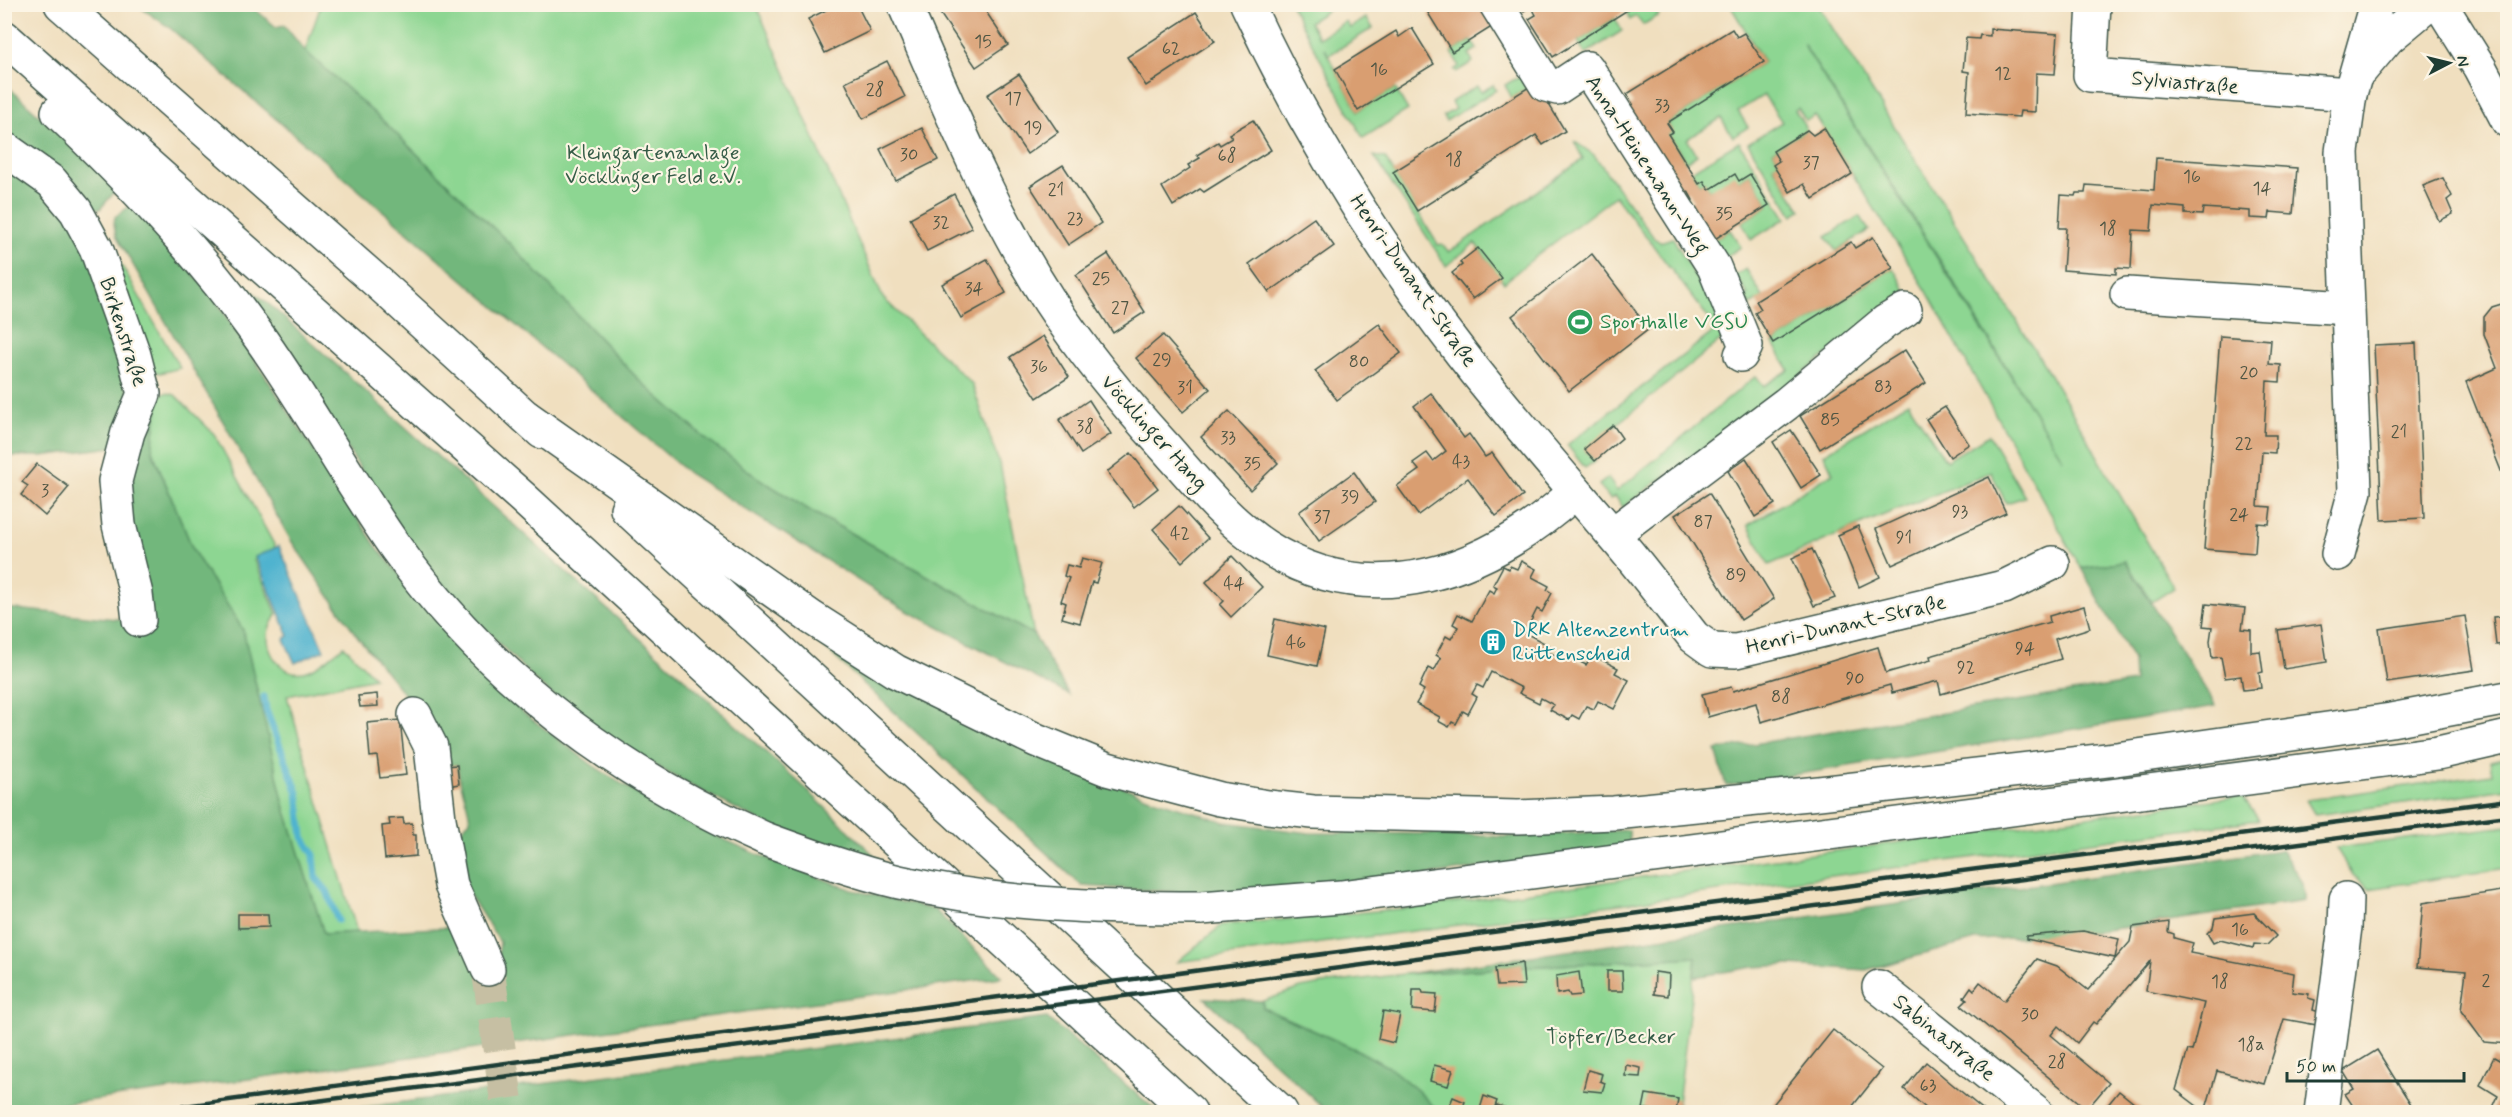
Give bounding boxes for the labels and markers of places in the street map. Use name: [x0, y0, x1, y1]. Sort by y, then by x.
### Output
sports icon: Sporthalle VGSU: [1565, 307, 1595, 337]
place label: Sporthalle VGSU: [1600, 308, 1748, 336]
place label: DRK Altenzentrum Rüttenscheid: [1512, 616, 1689, 668]
building icon: DRK Altenzentrum Rüttenscheid: [1478, 627, 1508, 657]

